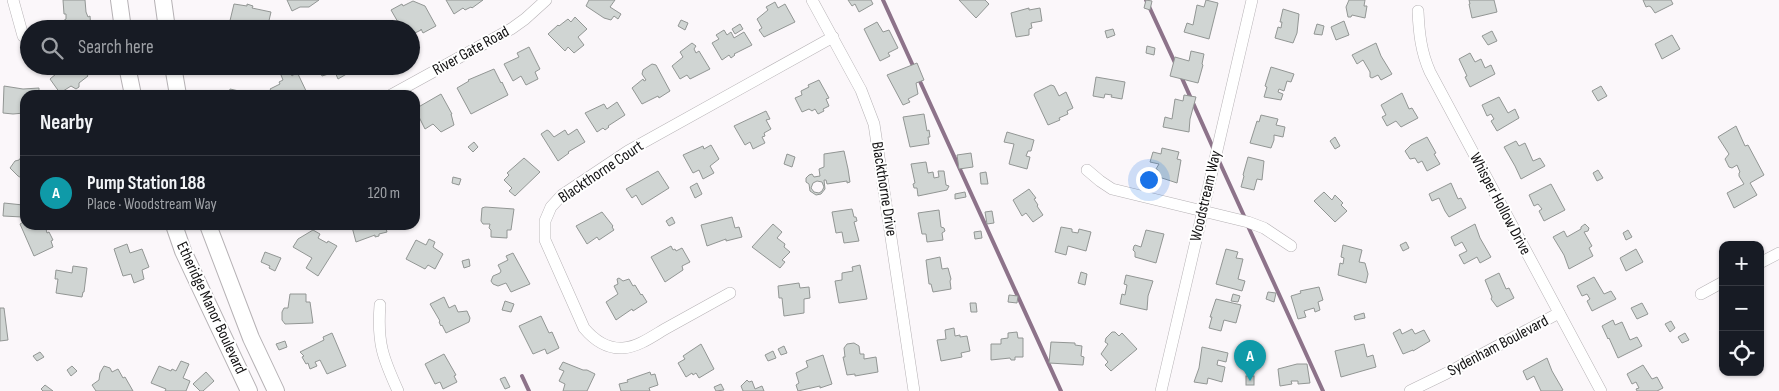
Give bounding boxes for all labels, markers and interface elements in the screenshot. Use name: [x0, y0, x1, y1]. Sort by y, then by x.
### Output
search box: [20, 20, 420, 75]
street label: River Gate Road: [429, 22, 513, 80]
icon: search: [38, 34, 66, 62]
text: Search here: [78, 36, 154, 59]
text: Nearby: [40, 110, 93, 135]
street label: Blackthorne Court: [555, 137, 647, 207]
street label: Blackthorne Drive: [867, 140, 901, 238]
street label: Woodstream Way: [1186, 149, 1226, 243]
street label: Whisper Hollow Drive: [1465, 150, 1535, 258]
your location: [1136, 167, 1162, 193]
text: Pump Station 188: [87, 172, 206, 195]
text: A: [52, 184, 60, 203]
text: 120 m: [368, 184, 400, 203]
text: Place · Woodstream Way: [87, 195, 217, 214]
street label: Etheridge Manor Boulevard: [172, 239, 250, 377]
map controls: [1719, 241, 1764, 376]
button: +: [1719, 241, 1764, 286]
button: −: [1719, 286, 1764, 331]
street label: Sydenham Boulevard: [1444, 311, 1552, 381]
button: locate: [1719, 331, 1764, 376]
pin: A: [1234, 340, 1266, 381]

